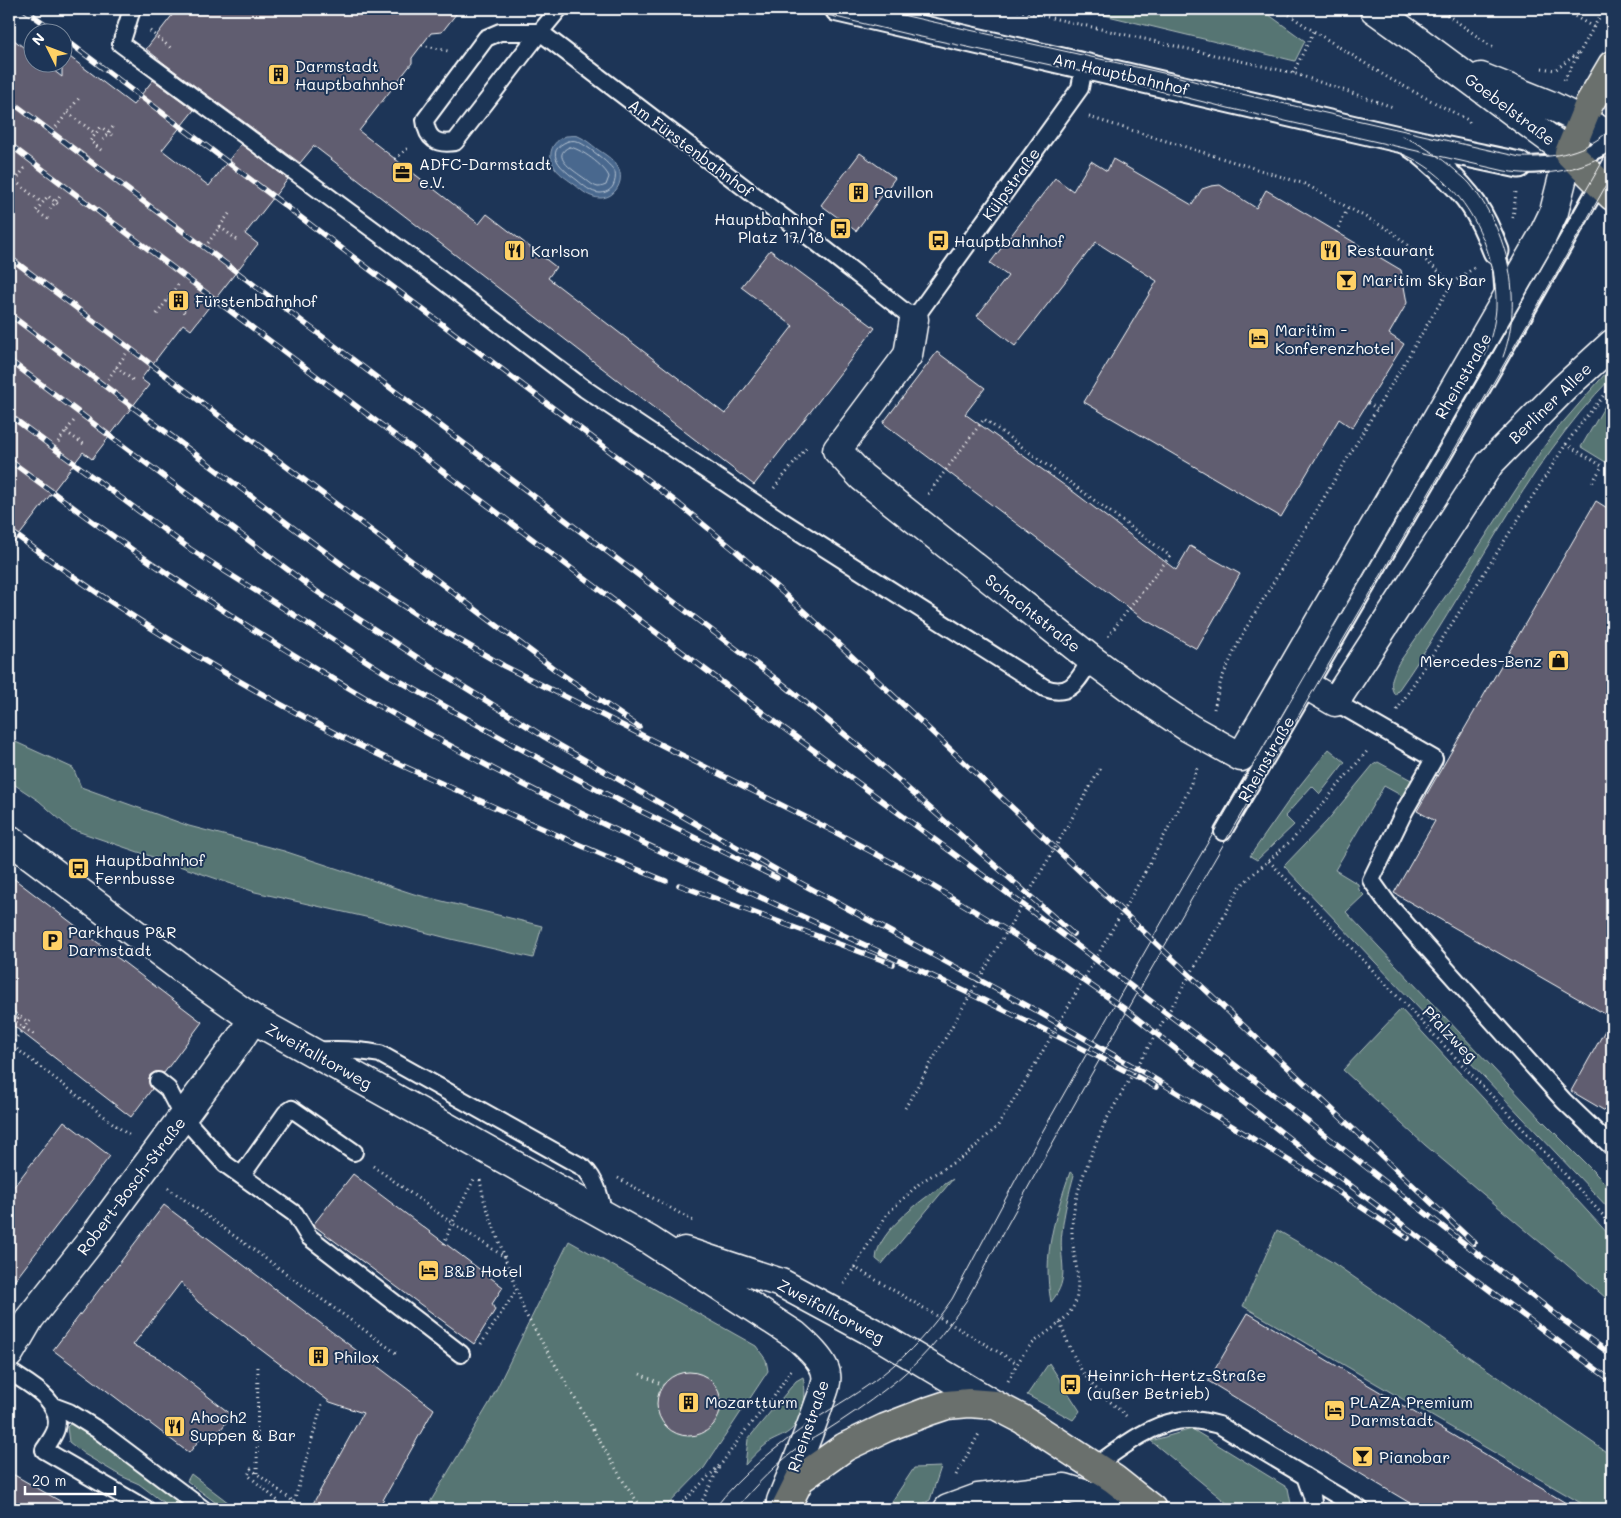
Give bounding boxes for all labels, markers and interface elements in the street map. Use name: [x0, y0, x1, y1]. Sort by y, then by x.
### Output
north arrow: [22, 22, 72, 72]
text: N: [27, 29, 49, 49]
street label: Am Hauptbahnhof: [1051, 48, 1192, 100]
place label: Darmstadt Hauptbahnhof: [295, 55, 406, 94]
building icon: Darmstadt Hauptbahnhof: [267, 63, 291, 87]
street label: Goebelstraße: [1461, 68, 1560, 150]
street label: Am Fürstenbahnhof: [625, 94, 759, 202]
street label: Külpstraße: [977, 143, 1044, 224]
place label: ADFC-Darmstadt e.V.: [419, 153, 552, 192]
office icon: ADFC-Darmstadt e.V.: [391, 161, 415, 185]
building icon: Pavillon: [846, 180, 870, 204]
place label: Pavillon: [874, 181, 934, 202]
place label: Hauptbahnhof Platz 17/18: [714, 208, 825, 247]
bus stop icon: Hauptbahnhof Platz 17/18: [828, 216, 852, 240]
bus stop icon: Hauptbahnhof: [926, 229, 950, 253]
place label: Hauptbahnhof: [954, 230, 1065, 251]
restaurant icon: Restaurant: [1319, 238, 1343, 262]
restaurant icon: Karlson: [503, 239, 527, 263]
place label: Restaurant: [1347, 239, 1435, 260]
place label: Karlson: [531, 240, 589, 261]
bar icon: Maritim Sky Bar: [1334, 268, 1358, 292]
place label: Maritim Sky Bar: [1362, 269, 1486, 290]
building icon: Fürstenbahnhof: [167, 289, 191, 313]
place label: Fürstenbahnhof: [195, 290, 318, 311]
place label: Maritim - Konferenzhotel: [1275, 319, 1394, 358]
hotel icon: Maritim - Konferenzhotel: [1247, 327, 1271, 351]
street label: Rheinstraße: [1430, 329, 1496, 422]
street label: Berliner Allee: [1504, 358, 1596, 448]
street label: Schachtstraße: [981, 569, 1085, 657]
shop icon: Mercedes-Benz: [1546, 649, 1570, 673]
place label: Mercedes-Benz: [1420, 650, 1542, 671]
street label: Rheinstraße: [1233, 712, 1299, 805]
place label: Hauptbahnhof Fernbusse: [95, 849, 206, 888]
bus stop icon: Hauptbahnhof Fernbusse: [67, 857, 91, 881]
place label: Parkhaus P&R Darmstadt: [68, 921, 177, 960]
parking icon: Parkhaus P&R Darmstadt: [40, 929, 64, 953]
street label: Pfalzweg: [1418, 1001, 1482, 1066]
street label: Zweifalltorweg: [262, 1018, 376, 1093]
street label: Robert-Bosch-Straße: [72, 1112, 190, 1259]
hotel icon: B&B Hotel: [416, 1259, 440, 1283]
place label: B&B Hotel: [444, 1260, 522, 1281]
street label: Zweifalltorweg: [774, 1274, 888, 1348]
building icon: Philox: [306, 1345, 330, 1369]
place label: Philox: [334, 1346, 379, 1367]
place label: Heinrich-Hertz-Straße (außer Betrieb): [1087, 1364, 1266, 1403]
bus stop icon: Heinrich-Hertz-Straße (außer Betrieb): [1059, 1372, 1083, 1396]
street label: Rheinstraße: [782, 1377, 833, 1475]
building icon: Mozartturm: [677, 1390, 701, 1414]
place label: Mozartturm: [705, 1391, 798, 1412]
place label: PLAZA Premium Darmstadt: [1350, 1391, 1473, 1430]
hotel icon: PLAZA Premium Darmstadt: [1322, 1399, 1346, 1423]
place label: Ahoch2 Suppen & Bar: [190, 1406, 296, 1445]
restaurant icon: Ahoch2 Suppen & Bar: [162, 1414, 186, 1438]
bar icon: Pianobar: [1351, 1445, 1375, 1469]
place label: Pianobar: [1379, 1446, 1450, 1467]
scale bar: [25, 1463, 115, 1495]
text: 20 m: [32, 1470, 66, 1490]

